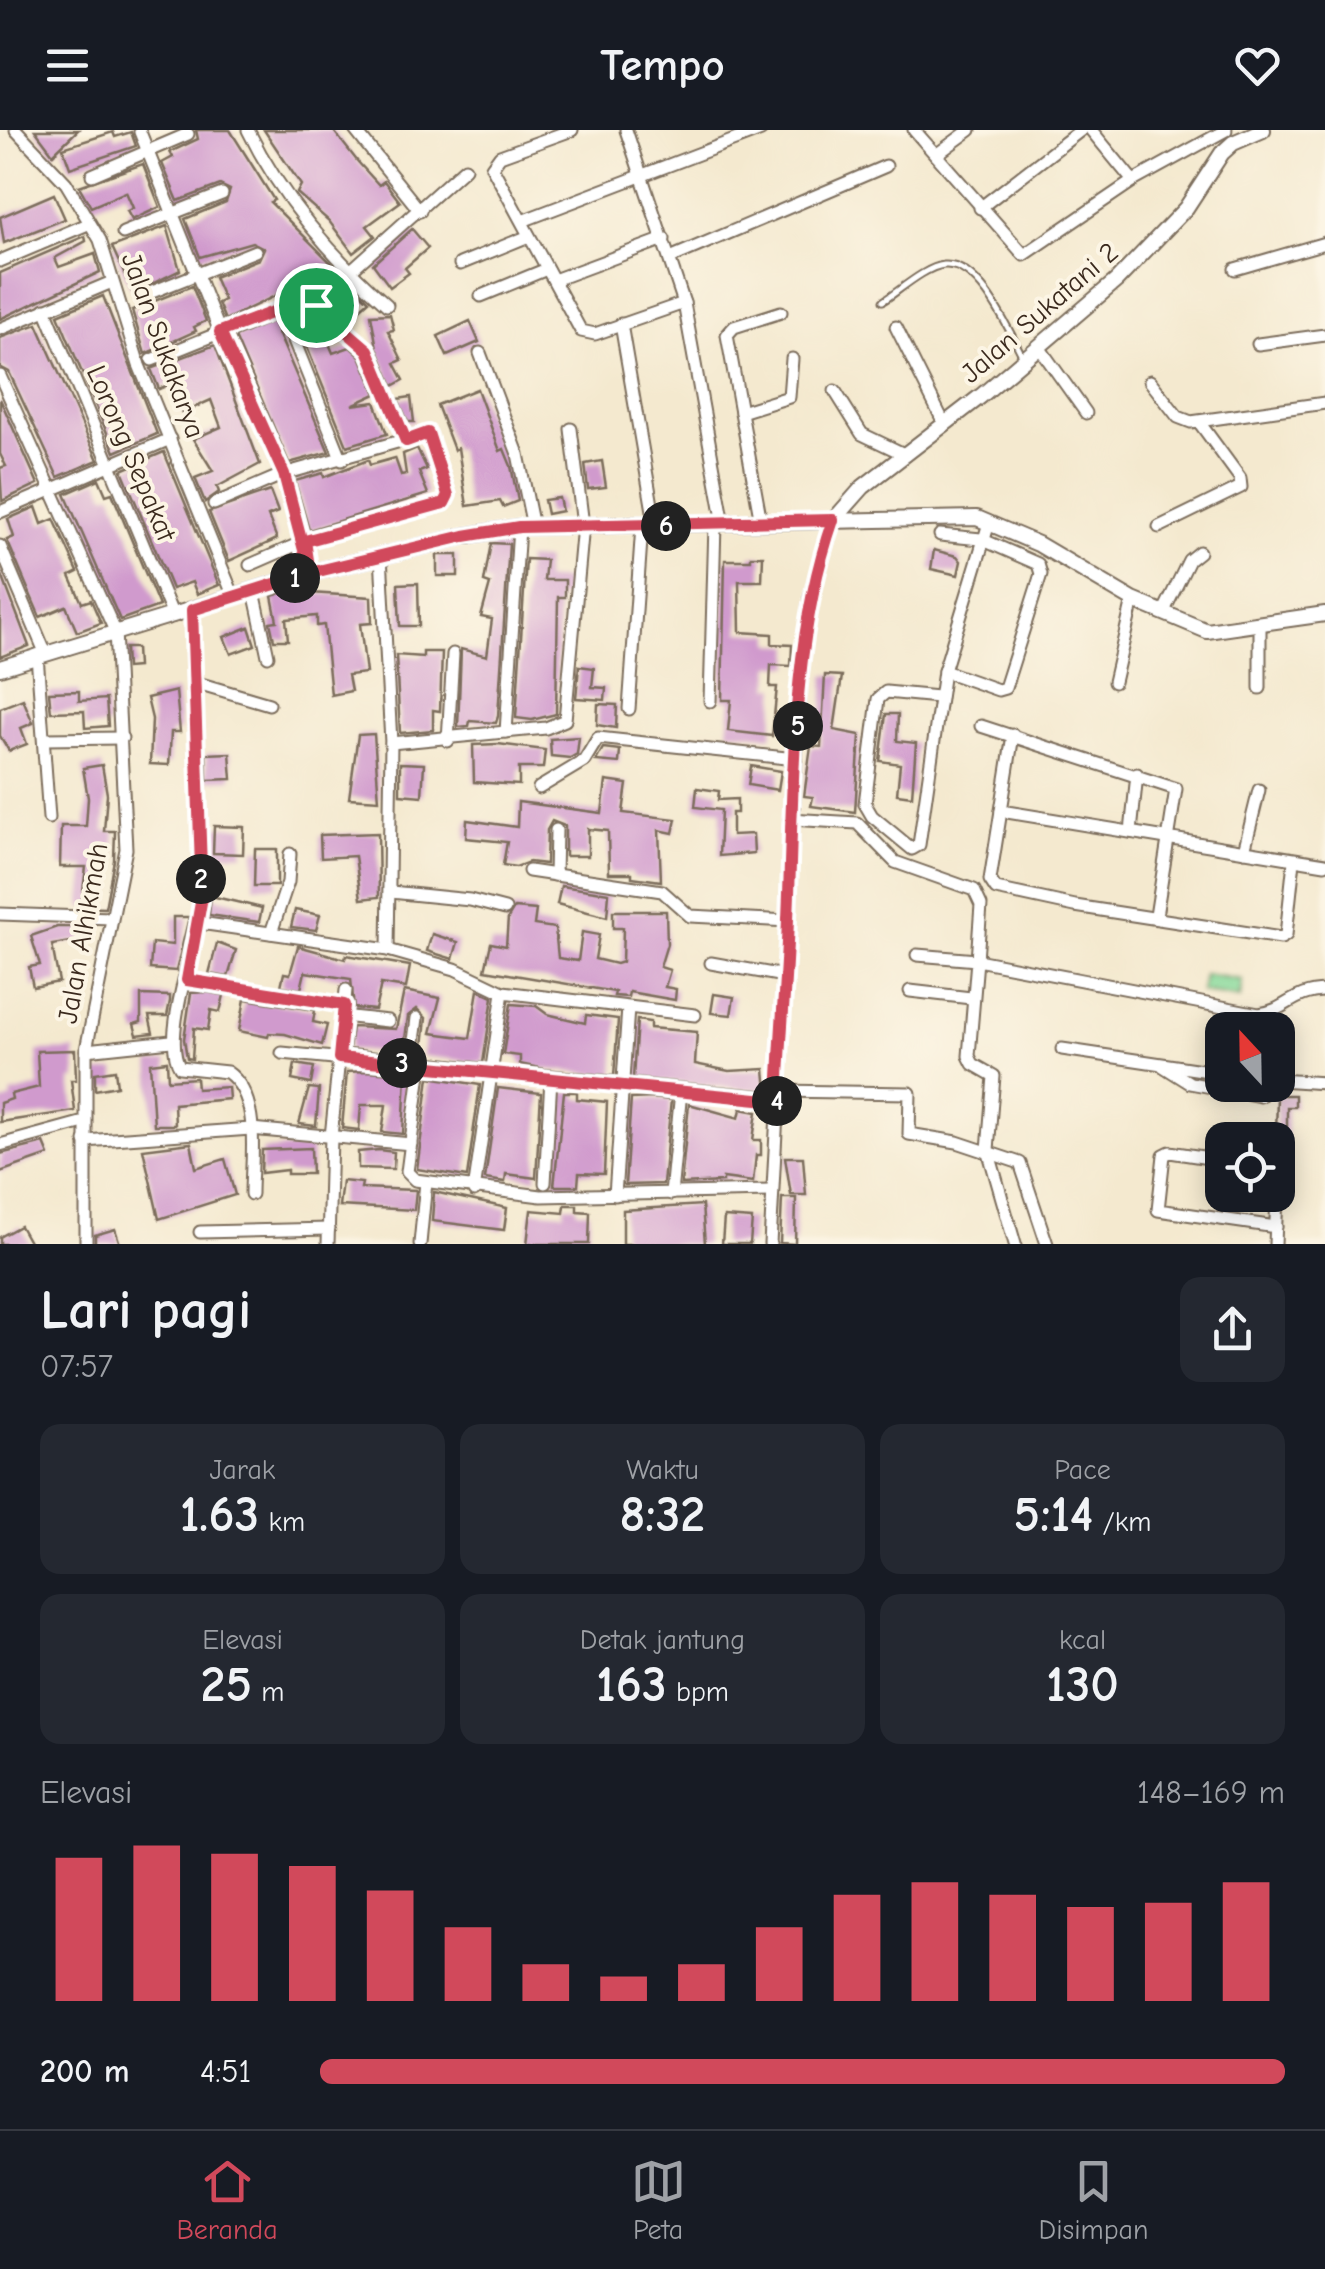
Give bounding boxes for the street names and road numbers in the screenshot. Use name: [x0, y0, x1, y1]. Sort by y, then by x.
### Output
street label: Jalan Sukatani 2: [955, 236, 1125, 390]
street label: Jalan Sukakarya: [115, 248, 211, 442]
street label: Lorong Sepakat: [80, 361, 183, 547]
street label: Jalan Alhikmah: [51, 840, 115, 1026]

